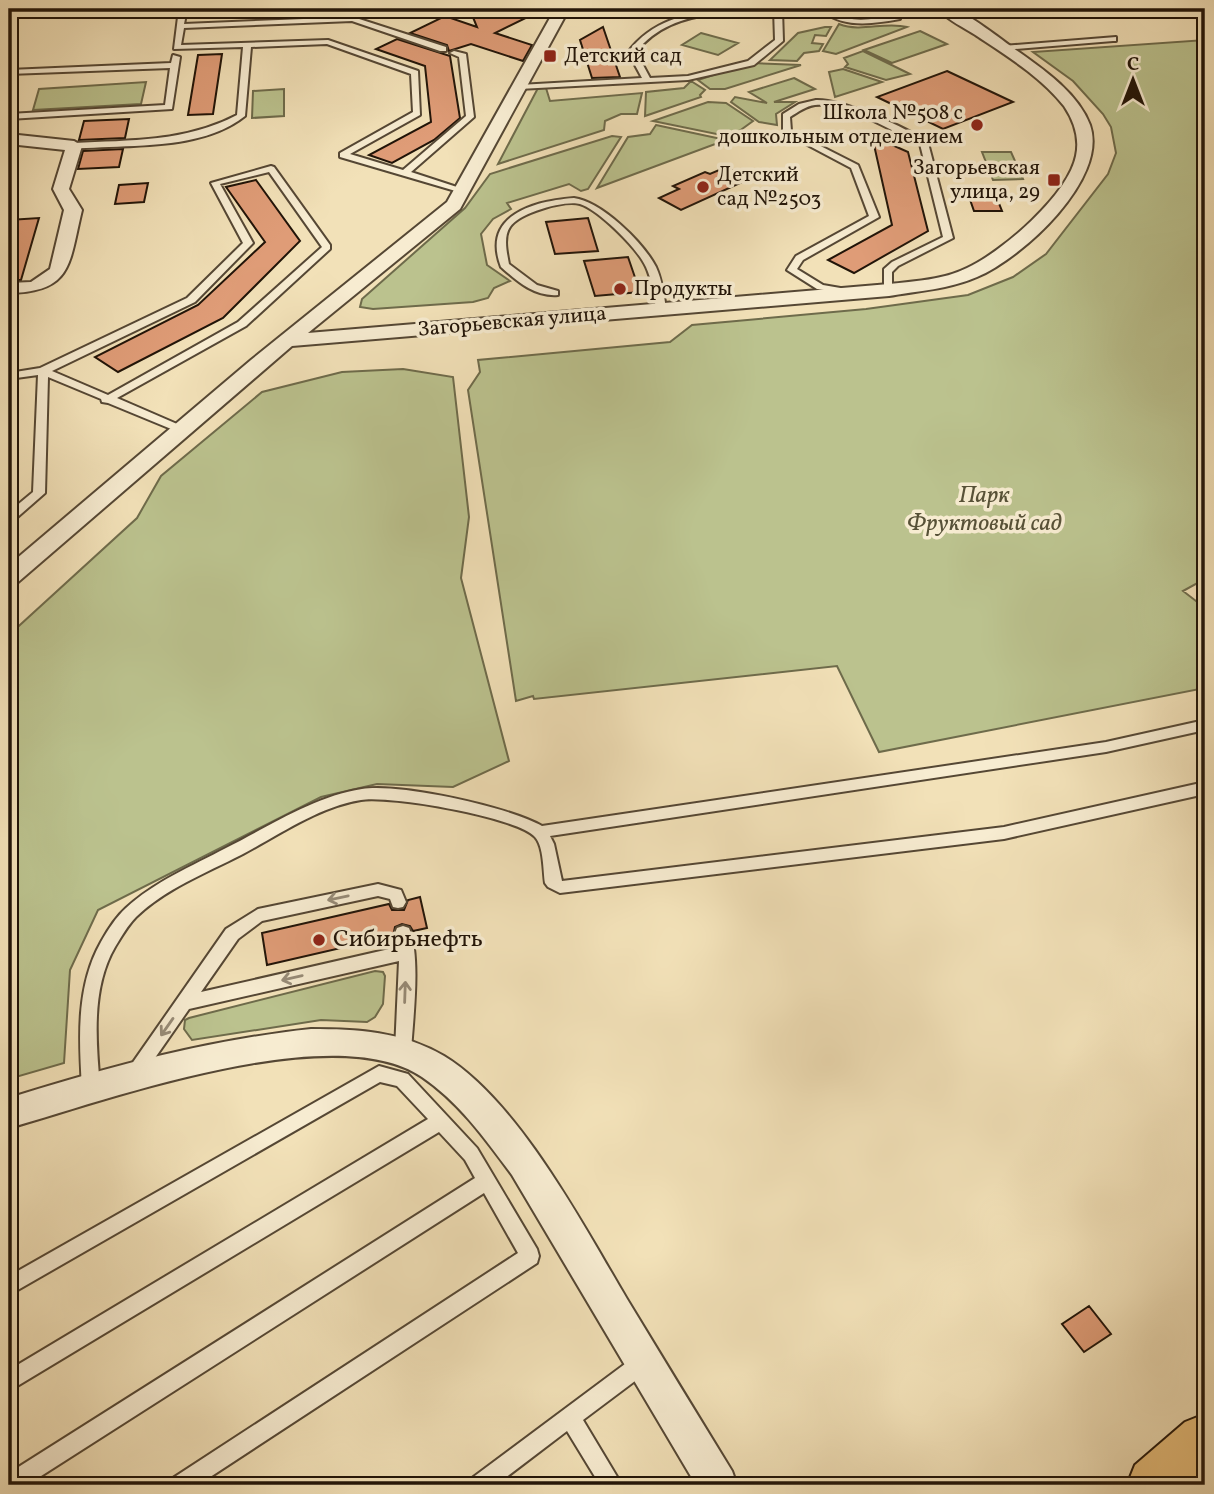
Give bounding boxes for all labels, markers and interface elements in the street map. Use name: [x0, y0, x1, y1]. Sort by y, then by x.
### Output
place label: Детский сад: [564, 42, 682, 71]
north arrow: [1098, 46, 1168, 116]
marker: Детский сад: [542, 48, 558, 64]
text: С: [1127, 52, 1139, 78]
place label: Школа №508 с дошкольным отделением: [718, 99, 963, 152]
marker: Школа №508 с дошкольным отделением: [969, 117, 985, 133]
place label: Загорьевская улица, 29: [913, 154, 1040, 207]
place label: Детский сад №2503: [717, 161, 821, 214]
marker: Загорьевская улица, 29: [1046, 172, 1062, 188]
marker: Детский сад №2503: [695, 179, 711, 195]
place label: Продукты: [634, 275, 733, 304]
marker: Продукты: [612, 281, 628, 297]
street label: Загорьевская улица: [416, 299, 608, 345]
park label: Парк Фруктовый сад: [907, 479, 1062, 541]
one-way arrow: [327, 892, 350, 905]
place label: Сибирьнефть: [333, 923, 483, 957]
marker: Сибирьнефть: [311, 932, 327, 948]
one-way arrow: [281, 972, 304, 985]
one-way arrow: [399, 981, 412, 1004]
one-way arrow: [160, 1017, 174, 1036]

